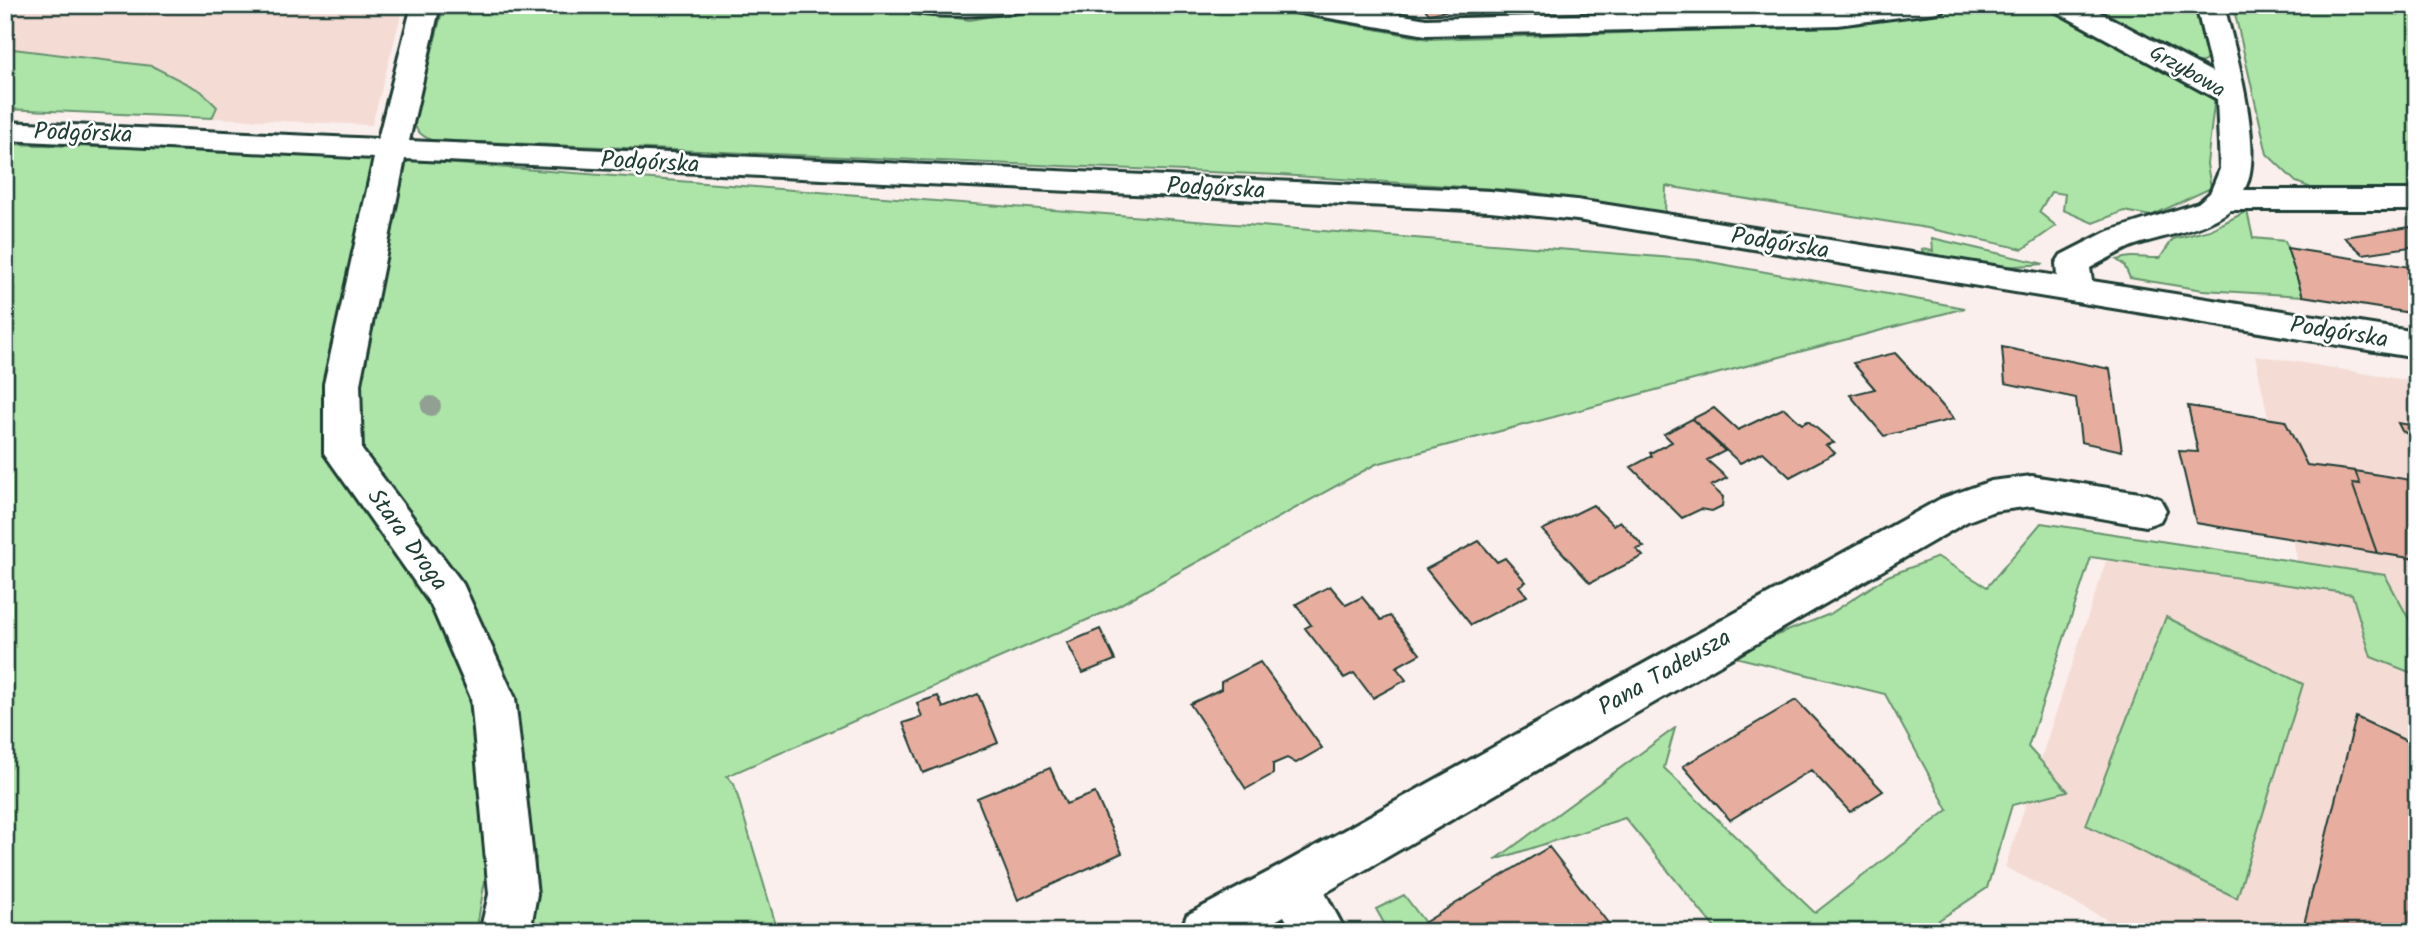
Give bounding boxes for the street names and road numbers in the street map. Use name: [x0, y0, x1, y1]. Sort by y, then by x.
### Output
street label: Grzybowa: [2143, 37, 2231, 107]
street label: Podgórska: [33, 113, 133, 155]
street label: Podgórska: [600, 141, 700, 185]
street label: Podgórska: [1166, 167, 1266, 211]
street label: Podgórska: [1728, 217, 1832, 271]
street label: Podgórska: [2287, 306, 2391, 360]
street label: Stara Droga: [356, 480, 458, 600]
street label: Pana Tadeusza: [1591, 619, 1739, 727]

